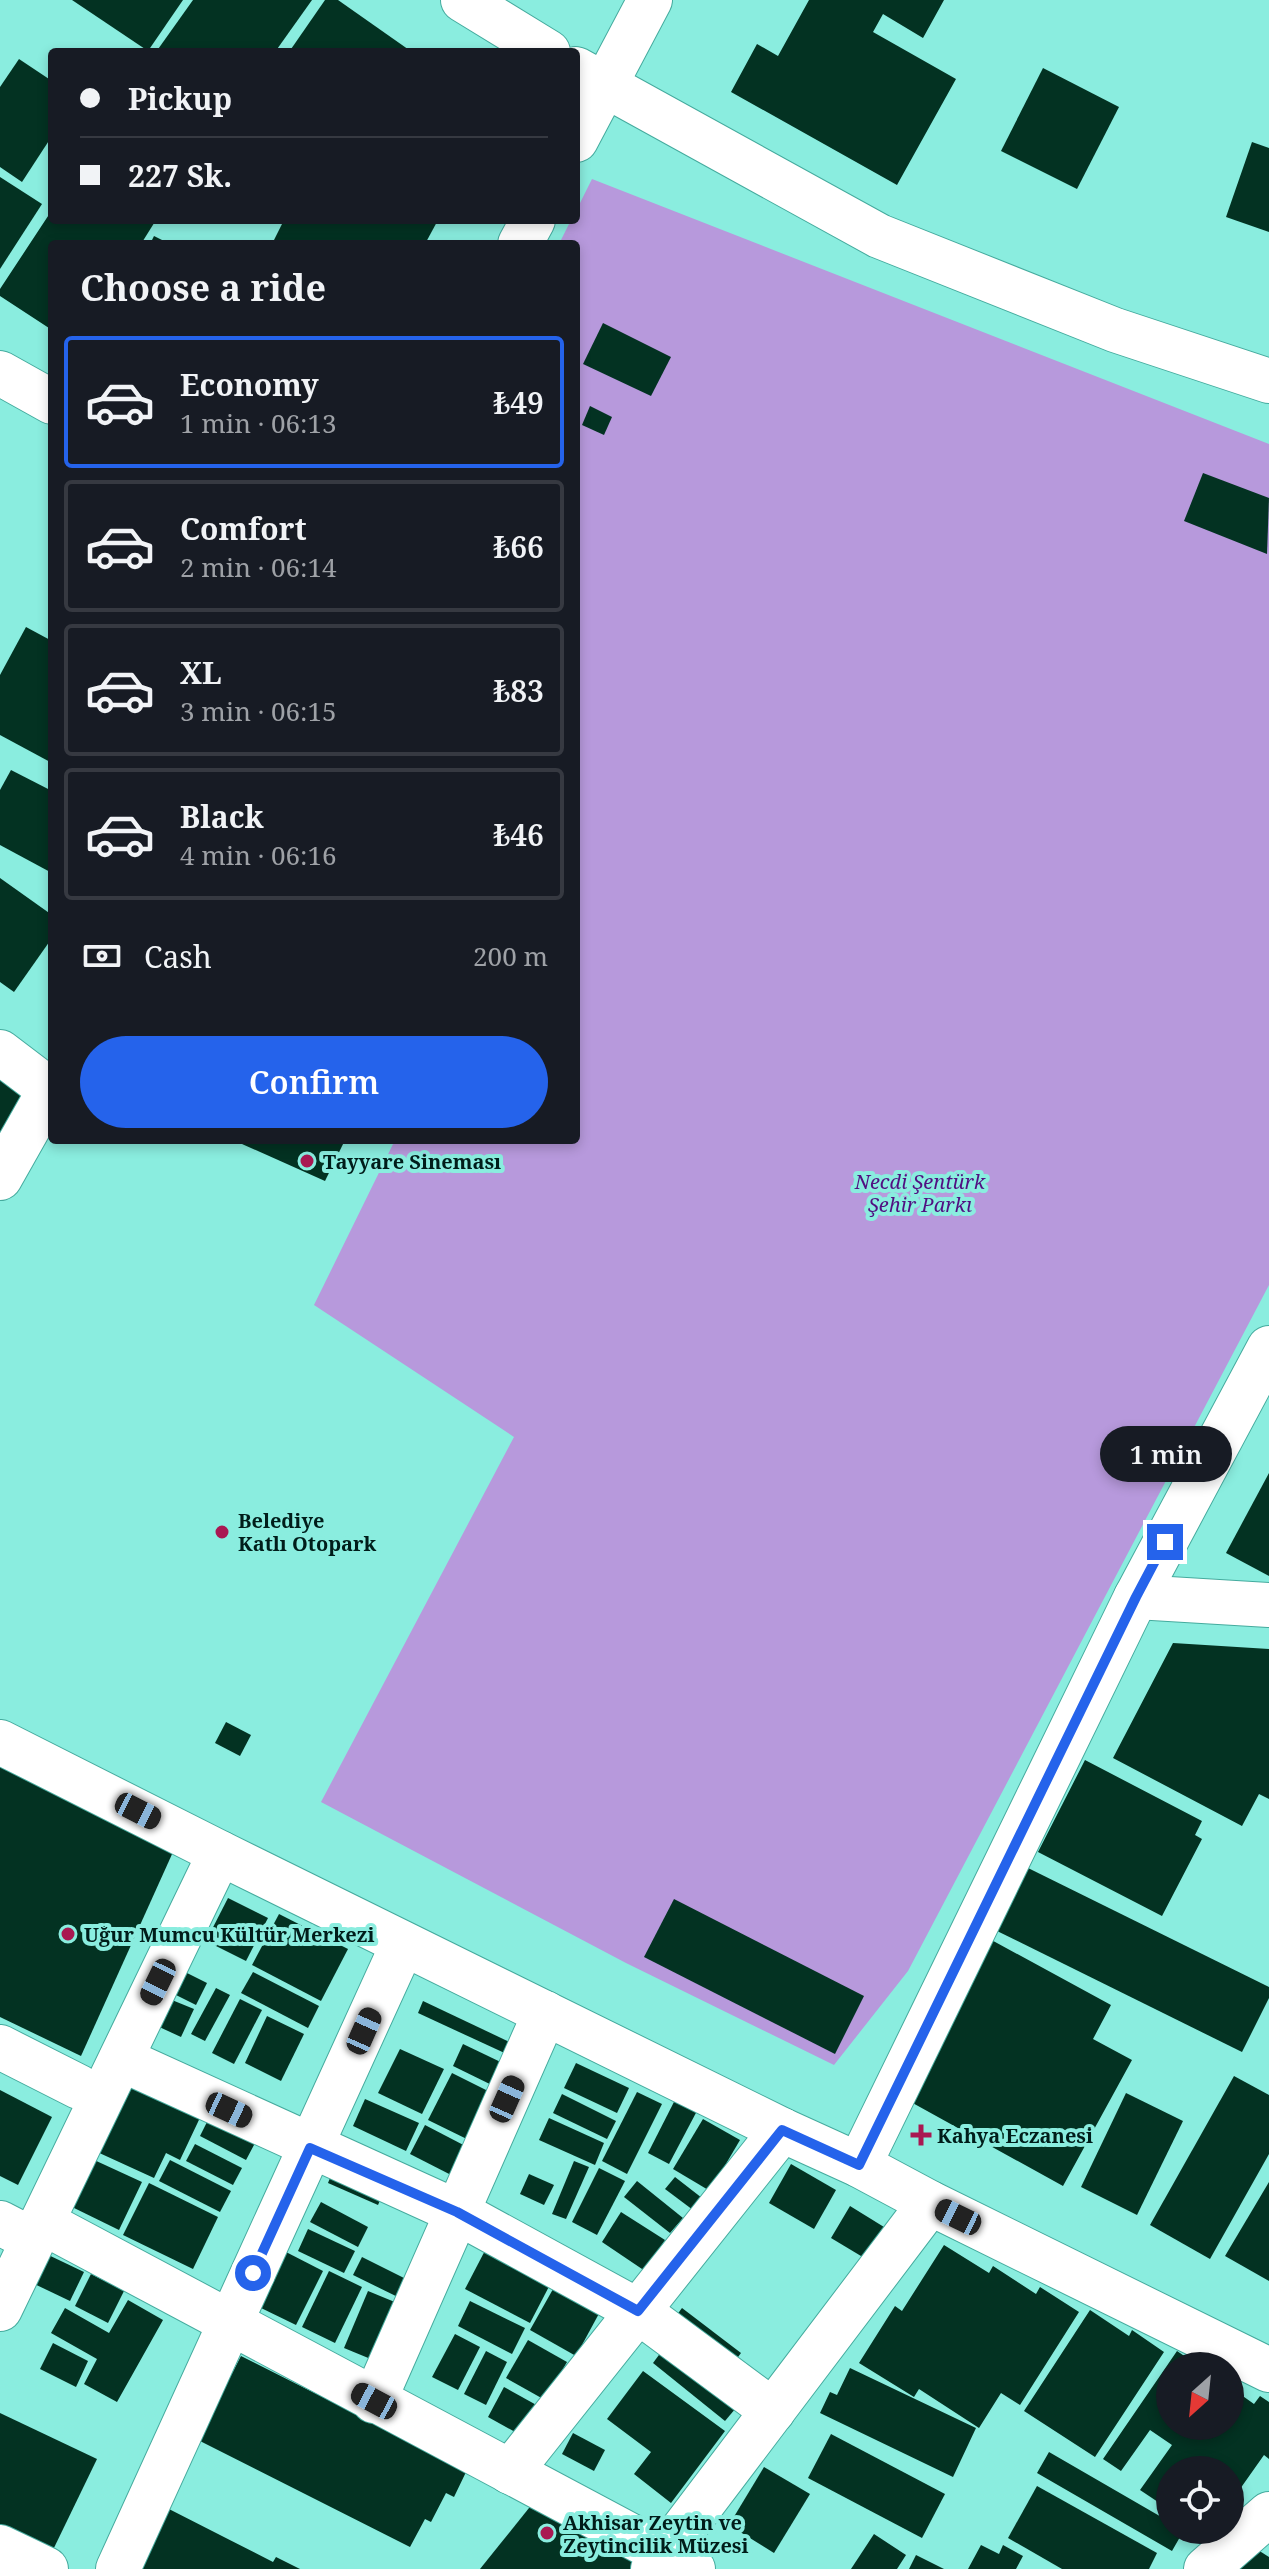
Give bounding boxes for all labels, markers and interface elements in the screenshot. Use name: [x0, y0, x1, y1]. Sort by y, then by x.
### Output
text: Pickup: [128, 78, 232, 119]
text: 227 Sk.: [128, 155, 232, 196]
text: Choose a ride: [80, 263, 326, 312]
text: Economy: [180, 364, 319, 405]
icon: car: [84, 366, 156, 438]
text: ₺49: [493, 382, 544, 423]
text: 1 min · 06:13: [180, 405, 337, 441]
text: Comfort: [180, 508, 307, 549]
icon: car: [84, 510, 156, 582]
text: ₺66: [493, 526, 544, 567]
text: 2 min · 06:14: [180, 549, 337, 585]
text: XL: [180, 652, 222, 693]
icon: car: [84, 654, 156, 726]
text: ₺83: [493, 670, 544, 711]
text: 3 min · 06:15: [180, 693, 337, 729]
text: Black: [180, 796, 264, 837]
icon: car: [84, 798, 156, 870]
text: ₺46: [493, 814, 544, 855]
text: 4 min · 06:16: [180, 837, 337, 873]
icon: cash: [80, 934, 124, 978]
text: Cash: [144, 936, 212, 977]
text: 200 m: [473, 938, 548, 974]
button: Confirm: [80, 1036, 548, 1128]
place label: Tayyare Sineması: [323, 1148, 501, 1175]
marker: Tayyare Sineması: [298, 1152, 316, 1170]
park label: Necdi Şentürk Şehir Parkı: [854, 1168, 986, 1218]
callout: 1 min: [1099, 1426, 1231, 1482]
text: 1 min: [1130, 1436, 1202, 1472]
place label: Belediye Katlı Otopark: [238, 1507, 377, 1557]
marker: Belediye Katlı Otopark: [213, 1523, 231, 1541]
route end: [1147, 1524, 1183, 1560]
car: [111, 1789, 165, 1833]
place label: Uğur Mumcu Kültür Merkezi: [84, 1921, 374, 1948]
marker: Uğur Mumcu Kültür Merkezi: [59, 1925, 77, 1943]
car: [137, 1955, 179, 2009]
car: [343, 2004, 385, 2058]
car: [486, 2072, 528, 2126]
car: [202, 2089, 256, 2131]
place label: Kahya Eczanesi: [937, 2122, 1093, 2149]
marker: Kahya Eczanesi: [912, 2126, 930, 2144]
car: [931, 2196, 985, 2238]
route start: [235, 2255, 271, 2291]
north arrow: [1156, 2352, 1244, 2440]
map controls: [1156, 2352, 1244, 2544]
car: [347, 2379, 401, 2423]
button: locate: [1156, 2456, 1244, 2544]
place label: Akhisar Zeytin ve Zeytincilik Müzesi: [563, 2509, 749, 2559]
marker: Akhisar Zeytin ve Zeytincilik Müzesi: [538, 2524, 556, 2542]

